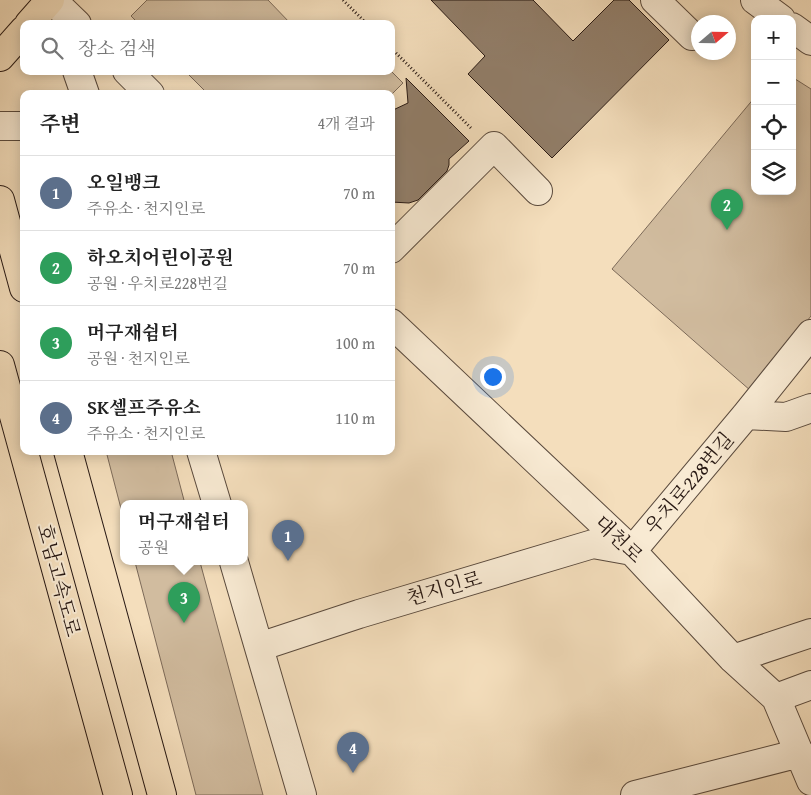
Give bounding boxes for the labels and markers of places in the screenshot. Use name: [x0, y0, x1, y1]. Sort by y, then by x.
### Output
pin: 2: [711, 189, 743, 230]
pin: 1: [272, 520, 304, 561]
pin: 3: [168, 582, 200, 623]
pin: 4: [337, 732, 369, 773]

